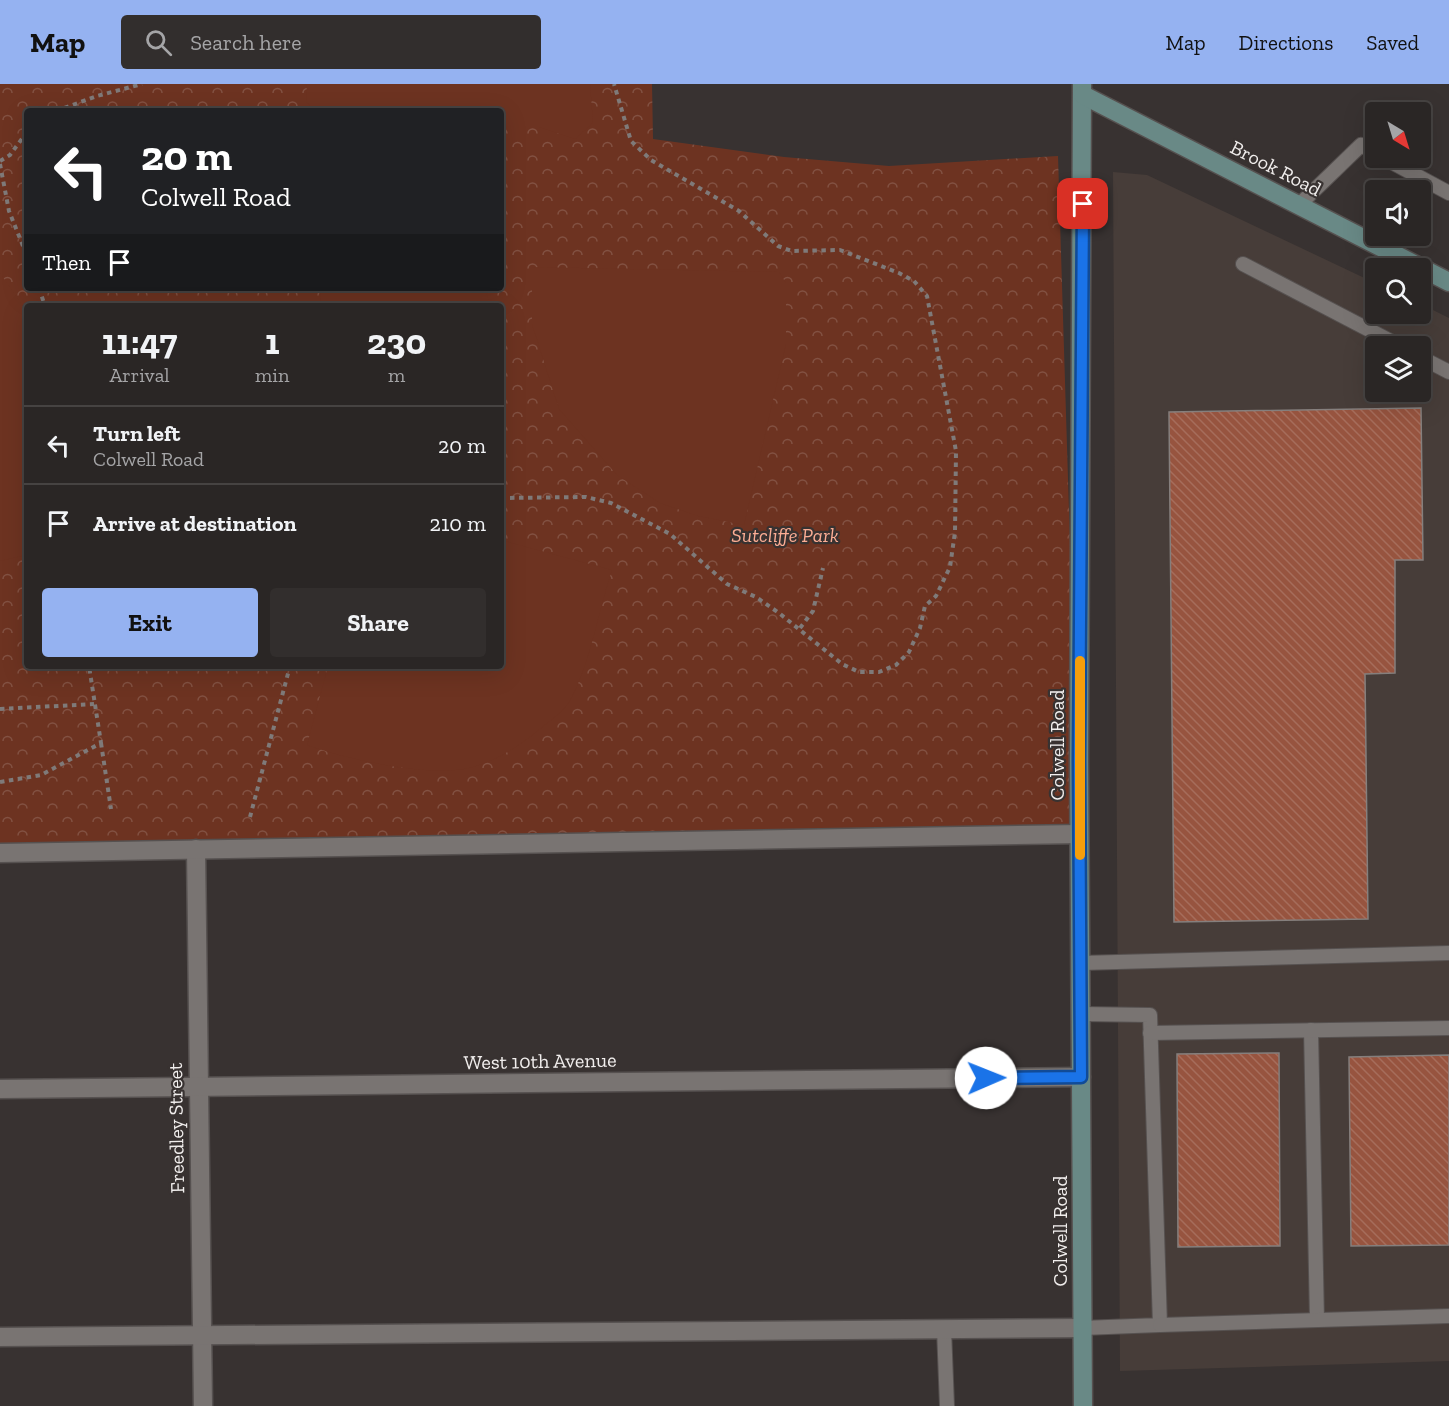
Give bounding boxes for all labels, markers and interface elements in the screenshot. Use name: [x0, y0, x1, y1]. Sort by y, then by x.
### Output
search box: [121, 15, 541, 69]
text: Map: [30, 26, 85, 59]
icon: search: [142, 26, 175, 59]
text: Search here: [190, 29, 302, 56]
text: Map: [1166, 30, 1206, 55]
text: Directions: [1239, 30, 1333, 55]
text: Saved: [1366, 30, 1419, 55]
north arrow: [1365, 102, 1431, 168]
map controls: [1365, 102, 1431, 402]
text: 20 m: [141, 130, 232, 181]
icon: left: [42, 132, 120, 210]
street label: Brook Road: [1226, 135, 1326, 201]
pin: [1057, 178, 1108, 229]
button: sound: [1365, 180, 1431, 246]
text: Colwell Road: [141, 181, 291, 213]
icon: arrive: [1066, 187, 1099, 220]
icon: arrive: [103, 246, 136, 279]
text: Then: [42, 249, 91, 276]
button: search: [1365, 258, 1431, 324]
text: 11:47: [102, 320, 177, 363]
text: 1: [265, 320, 279, 363]
text: 230: [367, 320, 426, 363]
button: layers: [1365, 336, 1431, 402]
text: Arrival: [109, 363, 170, 387]
text: min: [255, 363, 289, 387]
text: m: [388, 363, 405, 387]
text: Turn left: [93, 420, 180, 447]
icon: left: [42, 429, 75, 462]
text: 20 m: [438, 432, 486, 459]
text: Colwell Road: [93, 447, 204, 471]
icon: arrive: [42, 507, 75, 540]
text: Arrive at destination: [93, 510, 296, 537]
text: 210 m: [430, 510, 486, 537]
park label: Sutcliffe Park: [731, 523, 839, 547]
button: Exit: [42, 588, 258, 657]
button: Share: [270, 588, 486, 657]
street label: Colwell Road: [1045, 690, 1069, 800]
position arrow: [954, 1046, 1018, 1110]
street label: West 10th Avenue: [463, 1048, 617, 1074]
street label: Freedley Street: [163, 1062, 189, 1194]
street label: Colwell Road: [1048, 1176, 1072, 1286]

